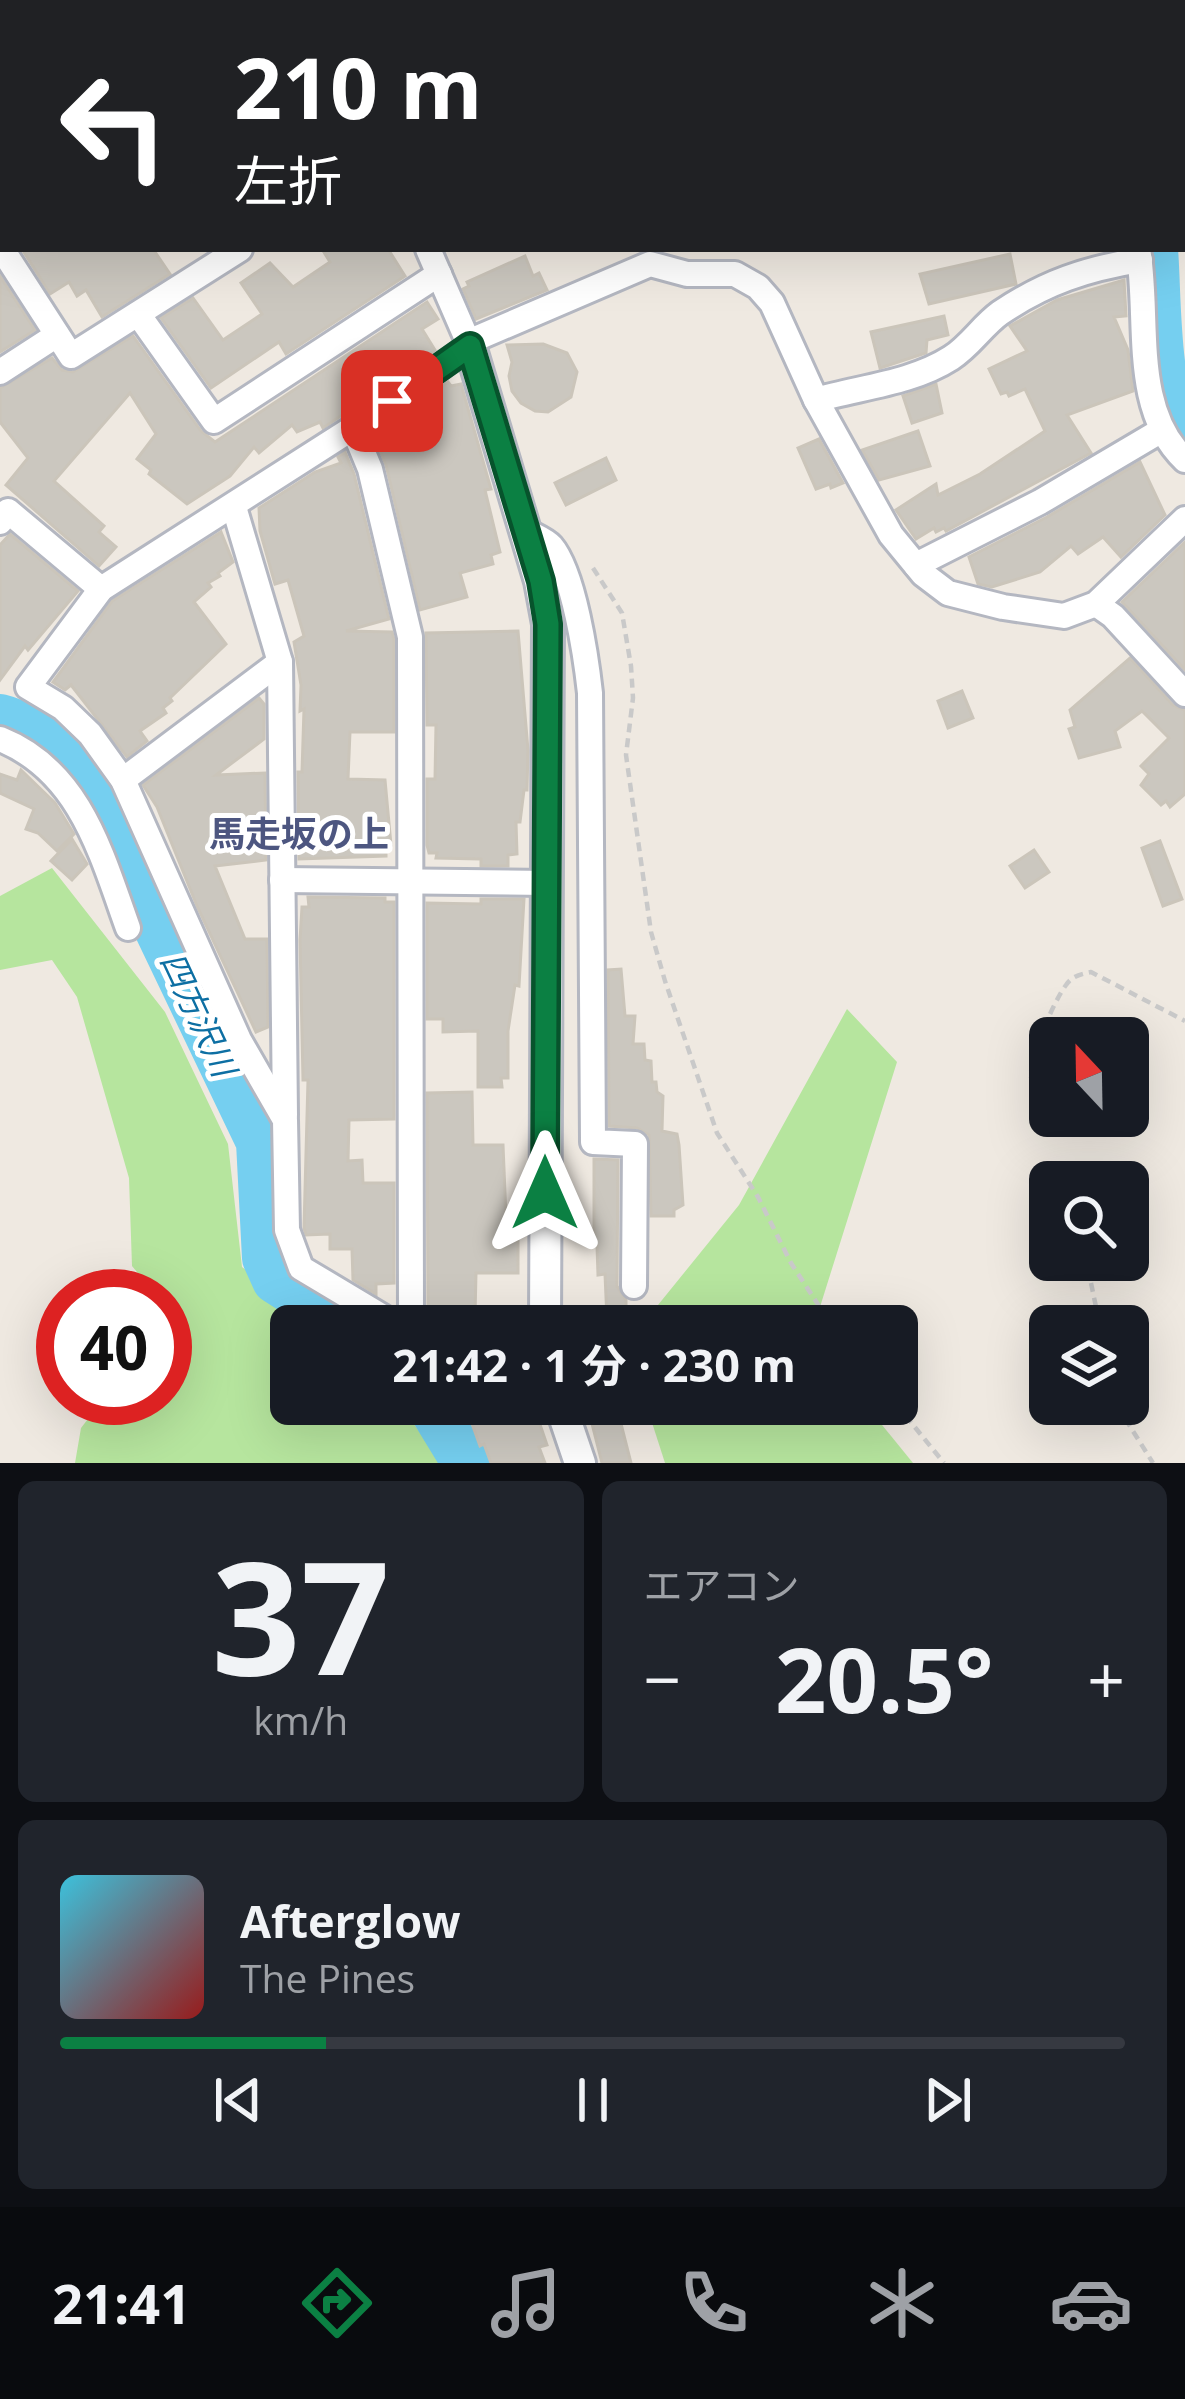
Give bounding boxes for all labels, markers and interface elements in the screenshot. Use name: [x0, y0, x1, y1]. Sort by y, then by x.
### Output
text: 210 m: [234, 29, 482, 144]
icon: left: [36, 48, 192, 204]
text: 左折: [234, 143, 342, 217]
pin: [341, 350, 443, 452]
icon: arrive: [359, 368, 425, 434]
district label: 馬走坂の上: [209, 809, 389, 858]
water label: 四方沢川: [151, 945, 249, 1086]
north arrow: [1029, 1017, 1149, 1137]
map controls: [1029, 1017, 1149, 1425]
position arrow: [482, 1130, 608, 1256]
button: search: [1029, 1161, 1149, 1281]
speed limit sign: 40: [36, 1269, 192, 1425]
button: layers: [1029, 1305, 1149, 1425]
text: 21:42 · 1 分 · 230 m: [392, 1334, 796, 1395]
text: 37: [212, 1508, 390, 1721]
text: エアコン: [644, 1558, 800, 1611]
text: 20.5°: [775, 1617, 994, 1739]
text: −: [644, 1633, 681, 1723]
text: +: [1087, 1633, 1125, 1723]
text: km/h: [253, 1693, 348, 1746]
text: Afterglow: [240, 1890, 461, 1951]
text: The Pines: [240, 1951, 415, 2004]
icon: previous: [205, 2067, 271, 2133]
icon: pause: [560, 2067, 626, 2133]
icon: next: [915, 2067, 981, 2133]
icon: directions: [295, 2261, 379, 2345]
icon: music: [484, 2261, 568, 2345]
icon: phone: [672, 2261, 756, 2345]
icon: climate: [860, 2261, 944, 2345]
icon: car: [1049, 2261, 1133, 2345]
text: 21:41: [52, 2266, 191, 2340]

